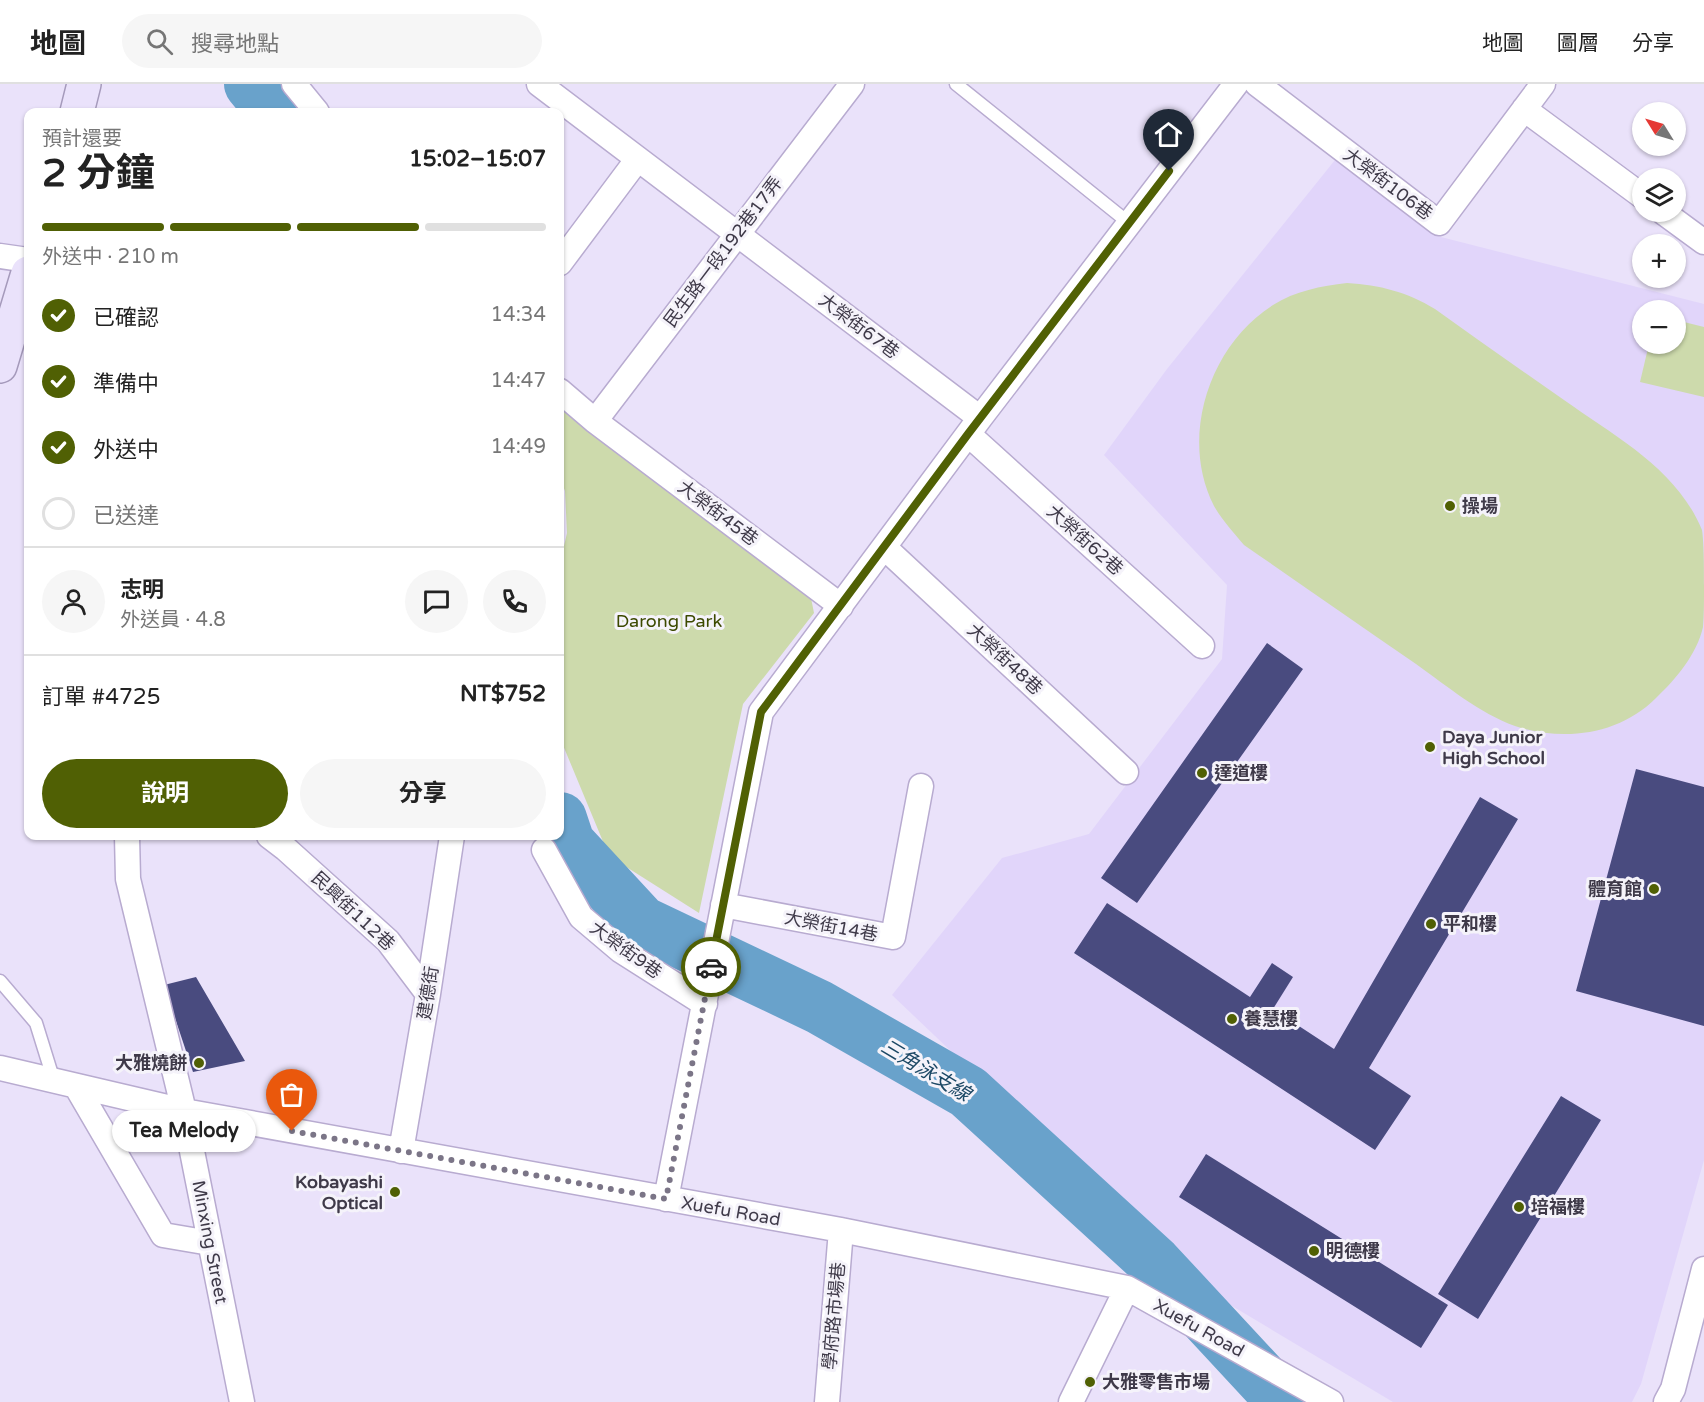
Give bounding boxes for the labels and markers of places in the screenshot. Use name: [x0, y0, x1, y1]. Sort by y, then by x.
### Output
pin: [1143, 109, 1194, 171]
place label: 操場: [1462, 495, 1498, 517]
marker: 操場: [1443, 499, 1457, 513]
place label: Daya Junior High School: [1442, 726, 1545, 769]
marker: Daya Junior High School: [1423, 740, 1437, 754]
place label: 達道樓: [1214, 762, 1268, 784]
marker: 達道樓: [1195, 766, 1209, 780]
place label: 體育館: [1588, 878, 1642, 900]
marker: 體育館: [1647, 882, 1661, 896]
place label: 平和樓: [1443, 913, 1497, 935]
marker: 平和樓: [1424, 917, 1438, 931]
place label: 養慧樓: [1244, 1008, 1298, 1030]
marker: 養慧樓: [1225, 1012, 1239, 1026]
place label: 大雅燒餅: [115, 1052, 187, 1074]
marker: 大雅燒餅: [192, 1056, 206, 1070]
pin: [266, 1069, 317, 1131]
callout: Tea Melody: [112, 1110, 256, 1152]
place label: Kobayashi Optical: [295, 1171, 383, 1214]
marker: Kobayashi Optical: [388, 1185, 402, 1199]
place label: 培福樓: [1531, 1196, 1585, 1218]
marker: 培福樓: [1512, 1200, 1526, 1214]
place label: 明德樓: [1326, 1240, 1380, 1262]
marker: 明德樓: [1307, 1244, 1321, 1258]
place label: 大雅零售市場: [1102, 1371, 1210, 1393]
marker: 大雅零售市場: [1083, 1375, 1097, 1389]

